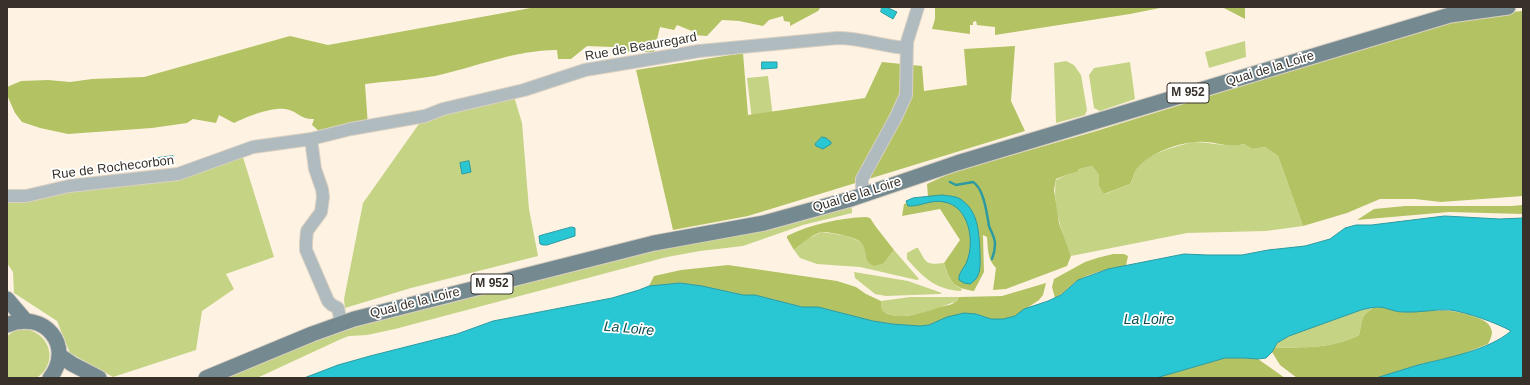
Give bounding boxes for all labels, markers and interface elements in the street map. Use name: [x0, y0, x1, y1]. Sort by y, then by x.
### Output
street label: Rue de Beauregard: [584, 29, 698, 65]
street label: Quai de la Loire: [1224, 48, 1316, 90]
road number: M 952: [1167, 83, 1209, 103]
street label: Rue de Rochecorbon: [51, 153, 175, 183]
street label: Quai de la Loire: [811, 174, 903, 216]
road number: M 952: [471, 274, 513, 294]
street label: Quai de la Loire: [369, 284, 461, 322]
water label: La Loire: [1124, 312, 1174, 328]
water label: La Loire: [603, 318, 655, 340]

